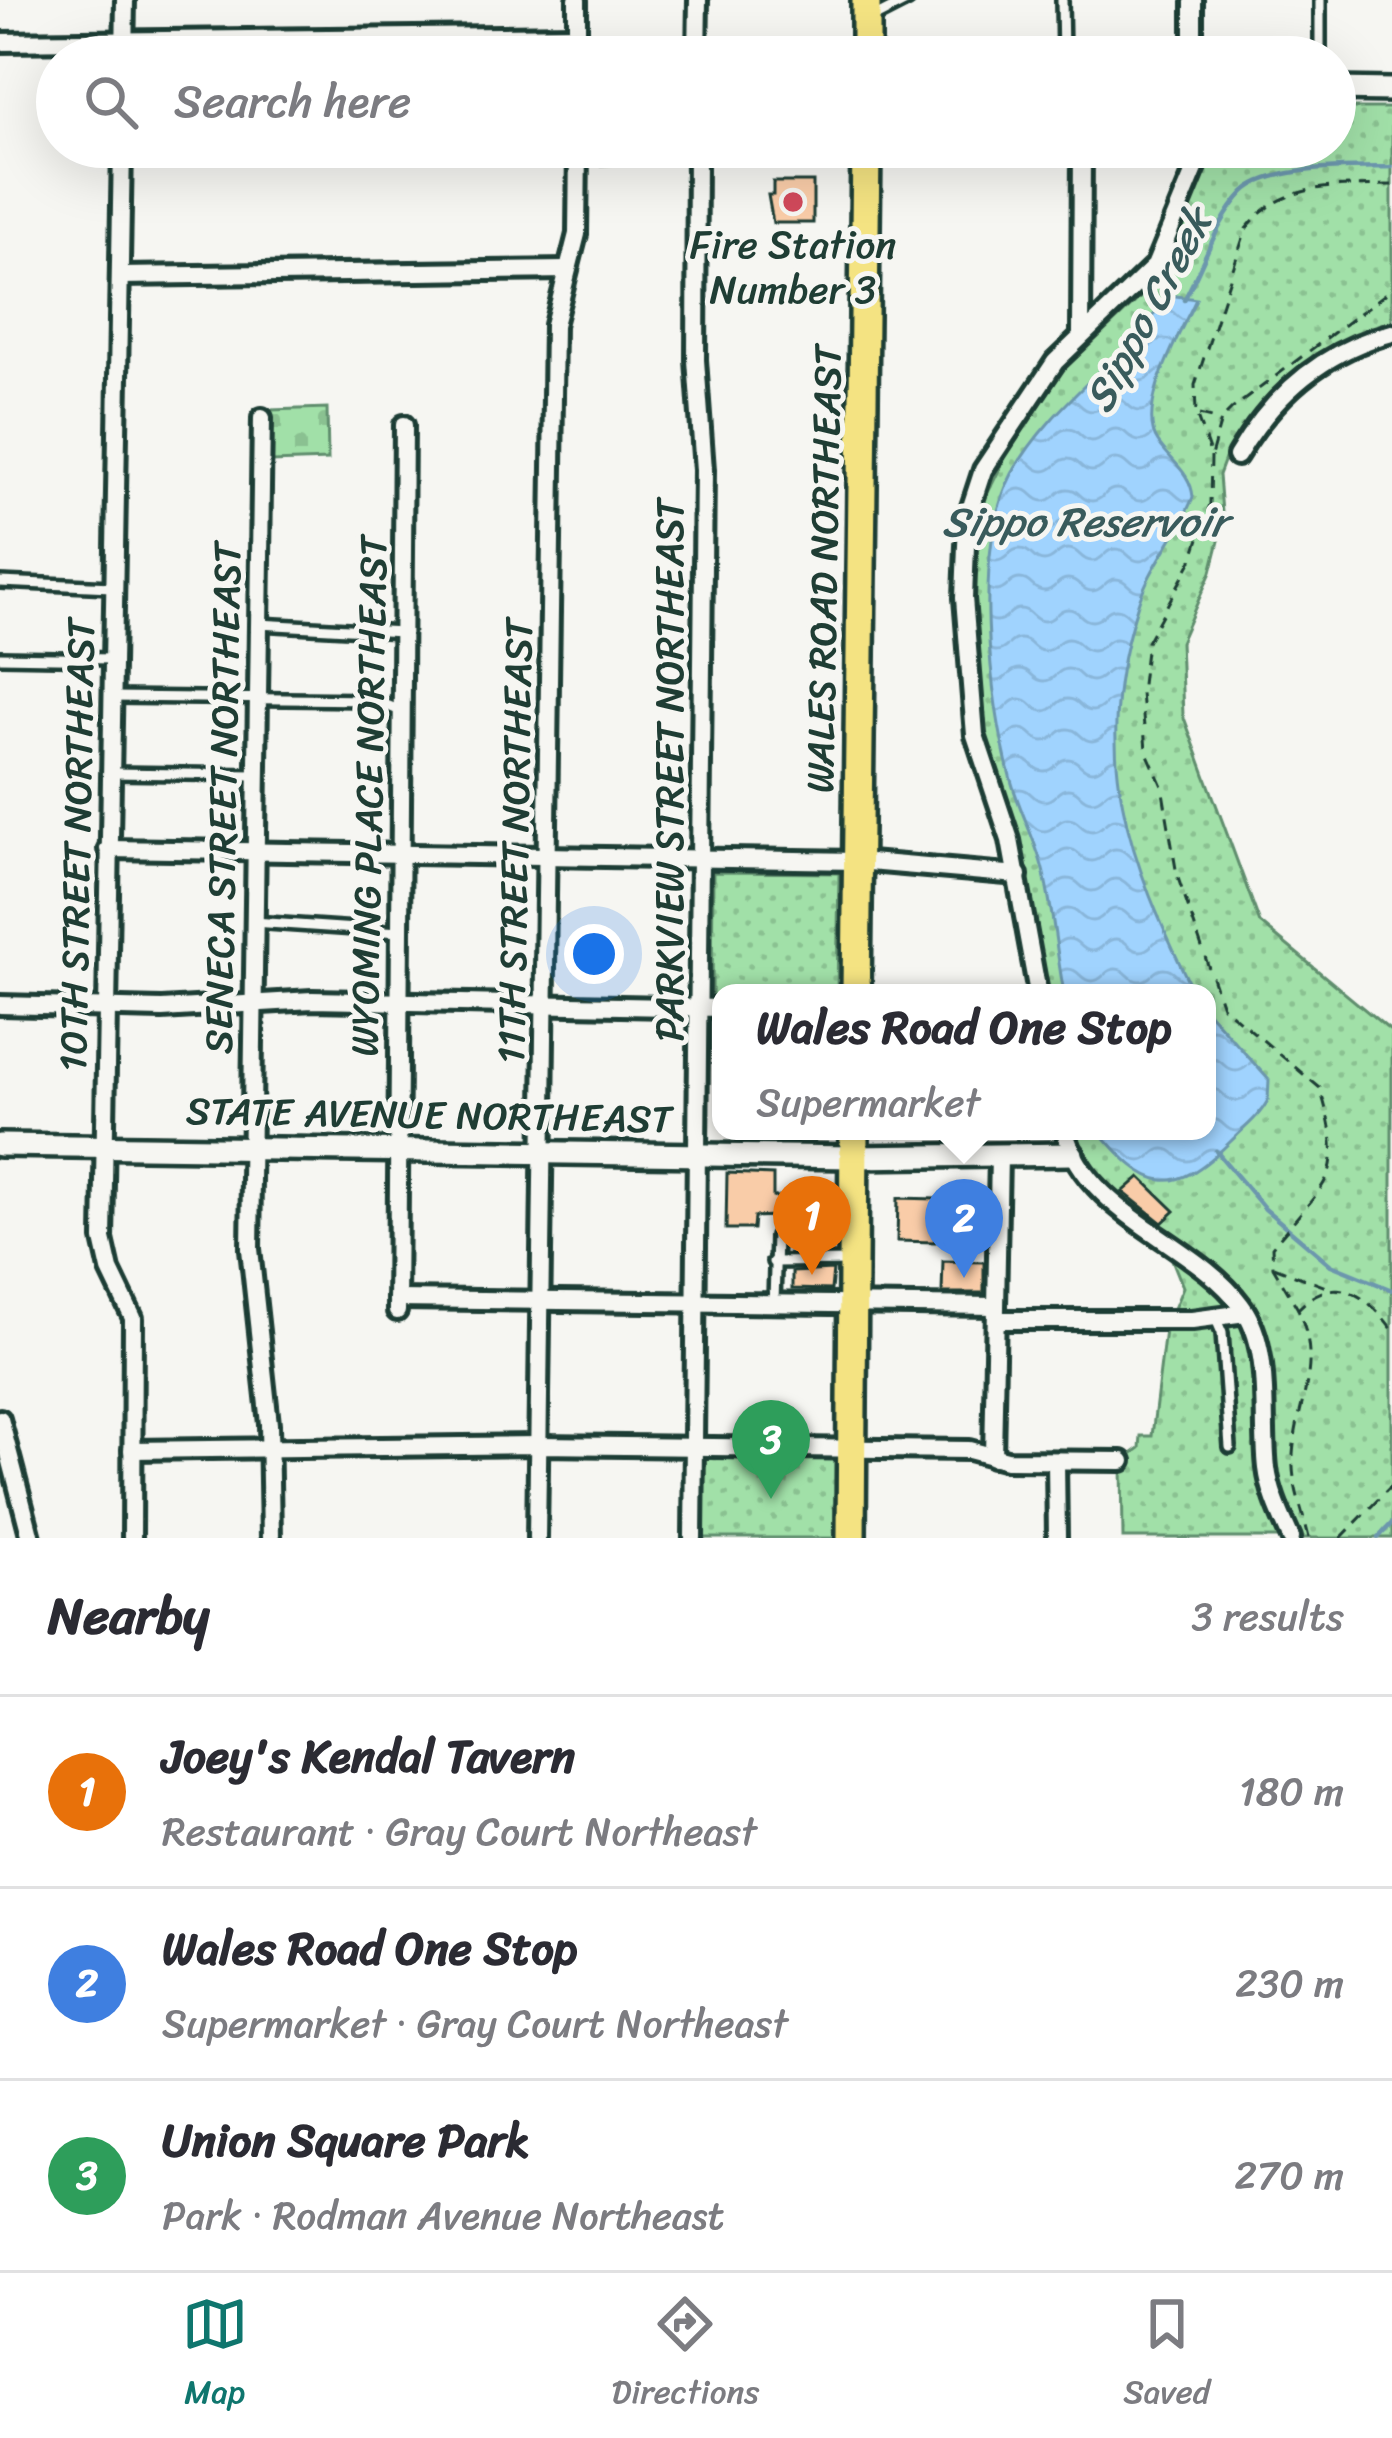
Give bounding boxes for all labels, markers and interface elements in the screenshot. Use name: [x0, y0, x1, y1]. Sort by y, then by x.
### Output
search box: [36, 36, 1356, 168]
text: Search here: [174, 62, 411, 142]
icon: search: [78, 69, 144, 135]
marker: Fire Station Number 3: [780, 189, 806, 215]
water label: Sippo Creek: [1063, 191, 1235, 426]
place label: Fire Station Number 3: [690, 210, 896, 324]
street label: WALES ROAD NORTHEAST: [785, 342, 862, 794]
water label: Sippo Reservoir: [942, 485, 1235, 559]
street label: PARKVIEW STREET NORTHEAST: [635, 496, 704, 1042]
street label: WYOMING PLACE NORTHEAST: [329, 533, 408, 1057]
street label: SENECA STREET NORTHEAST: [184, 539, 262, 1055]
street label: 10TH STREET NORTHEAST: [38, 615, 115, 1072]
street label: 11TH STREET NORTHEAST: [476, 615, 553, 1064]
your location: [564, 924, 624, 984]
popup: [712, 984, 1216, 1140]
text: Wales Road One Stop: [756, 988, 1172, 1068]
text: Supermarket: [756, 1068, 980, 1137]
street label: STATE AVENUE NORTHEAST: [185, 1076, 675, 1153]
pin: 1: [773, 1176, 851, 1275]
pin: 2: [925, 1179, 1003, 1278]
pin: 3: [732, 1400, 810, 1499]
text: Nearby: [48, 1571, 209, 1661]
text: 3 results: [1191, 1582, 1344, 1651]
text: Joey's Kendal Tavern: [162, 1717, 575, 1797]
text: 1: [79, 1757, 95, 1826]
text: 180 m: [1239, 1757, 1344, 1826]
text: Restaurant · Gray Court Northeast: [162, 1797, 757, 1866]
text: Wales Road One Stop: [162, 1909, 577, 1989]
text: 2: [76, 1949, 98, 2018]
text: 230 m: [1235, 1949, 1344, 2018]
text: Supermarket · Gray Court Northeast: [162, 1989, 788, 2058]
text: Union Square Park: [162, 2101, 530, 2181]
text: 3: [76, 2141, 98, 2210]
text: 270 m: [1234, 2141, 1344, 2210]
text: Park · Rodman Avenue Northeast: [162, 2181, 725, 2250]
tab: Map: [182, 2291, 248, 2421]
tab: Directions: [612, 2291, 759, 2421]
tab: Saved: [1123, 2291, 1210, 2421]

